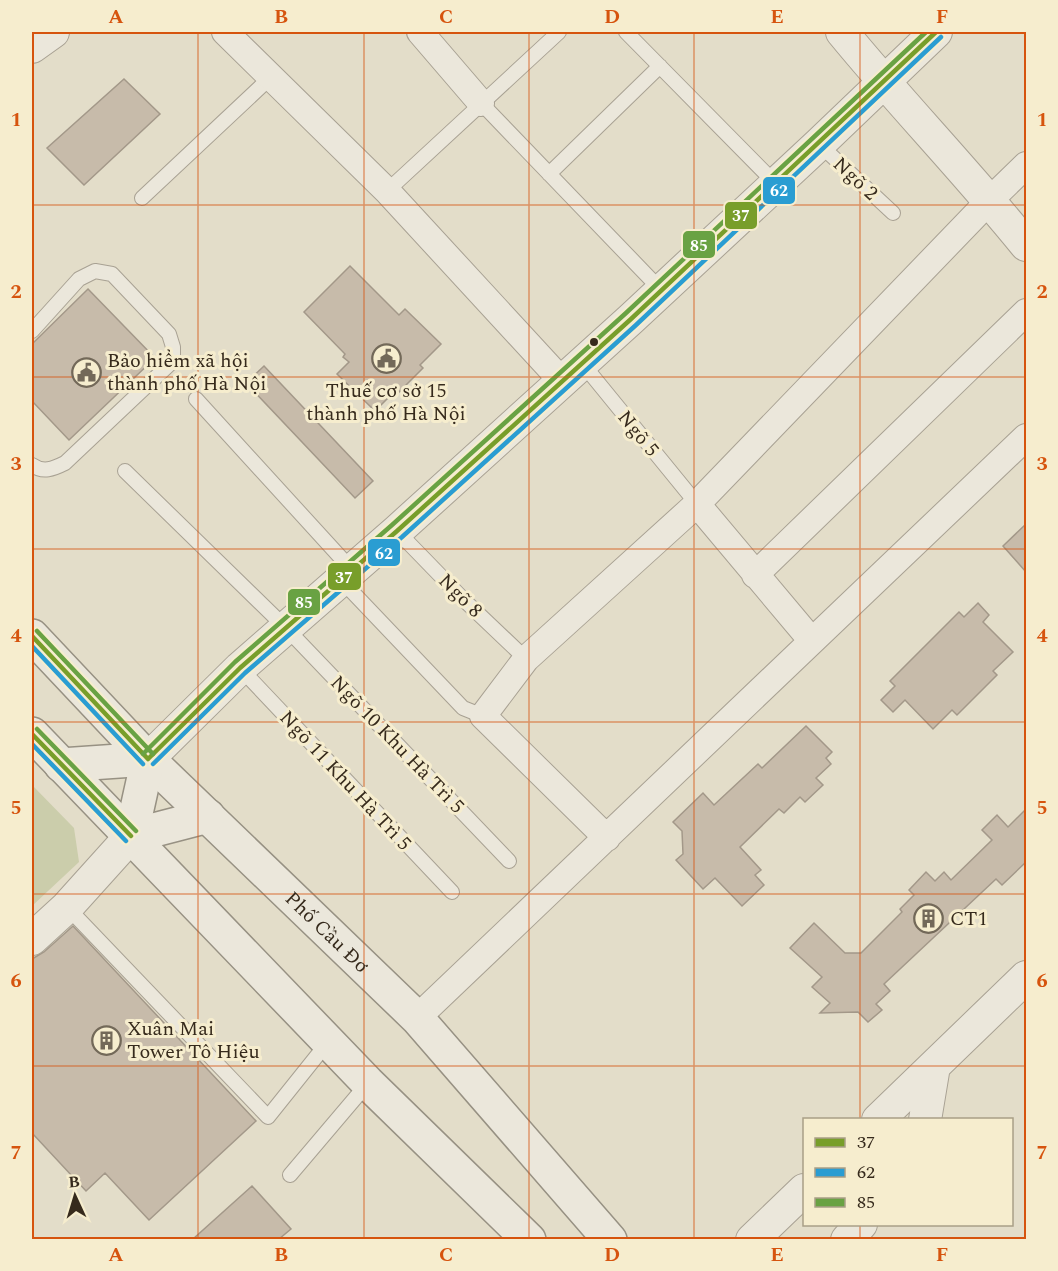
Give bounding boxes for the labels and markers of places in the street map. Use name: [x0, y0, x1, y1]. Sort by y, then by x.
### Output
unlabelled marker: [588, 336, 600, 348]
public building icon: Thuế cơ sở 15 thành phố Hà Nội: [370, 343, 402, 375]
place label: Bảo hiểm xã hội thành phố Hà Nội: [107, 346, 266, 399]
public building icon: Bảo hiểm xã hội thành phố Hà Nội: [70, 356, 102, 388]
place label: Thuế cơ sở 15 thành phố Hà Nội: [306, 376, 466, 429]
building icon: CT1: [913, 902, 945, 934]
place label: CT1: [950, 904, 988, 934]
place label: Xuân Mai Tower Tô Hiệu: [127, 1014, 260, 1067]
building icon: Xuân Mai Tower Tô Hiệu: [90, 1024, 122, 1056]

